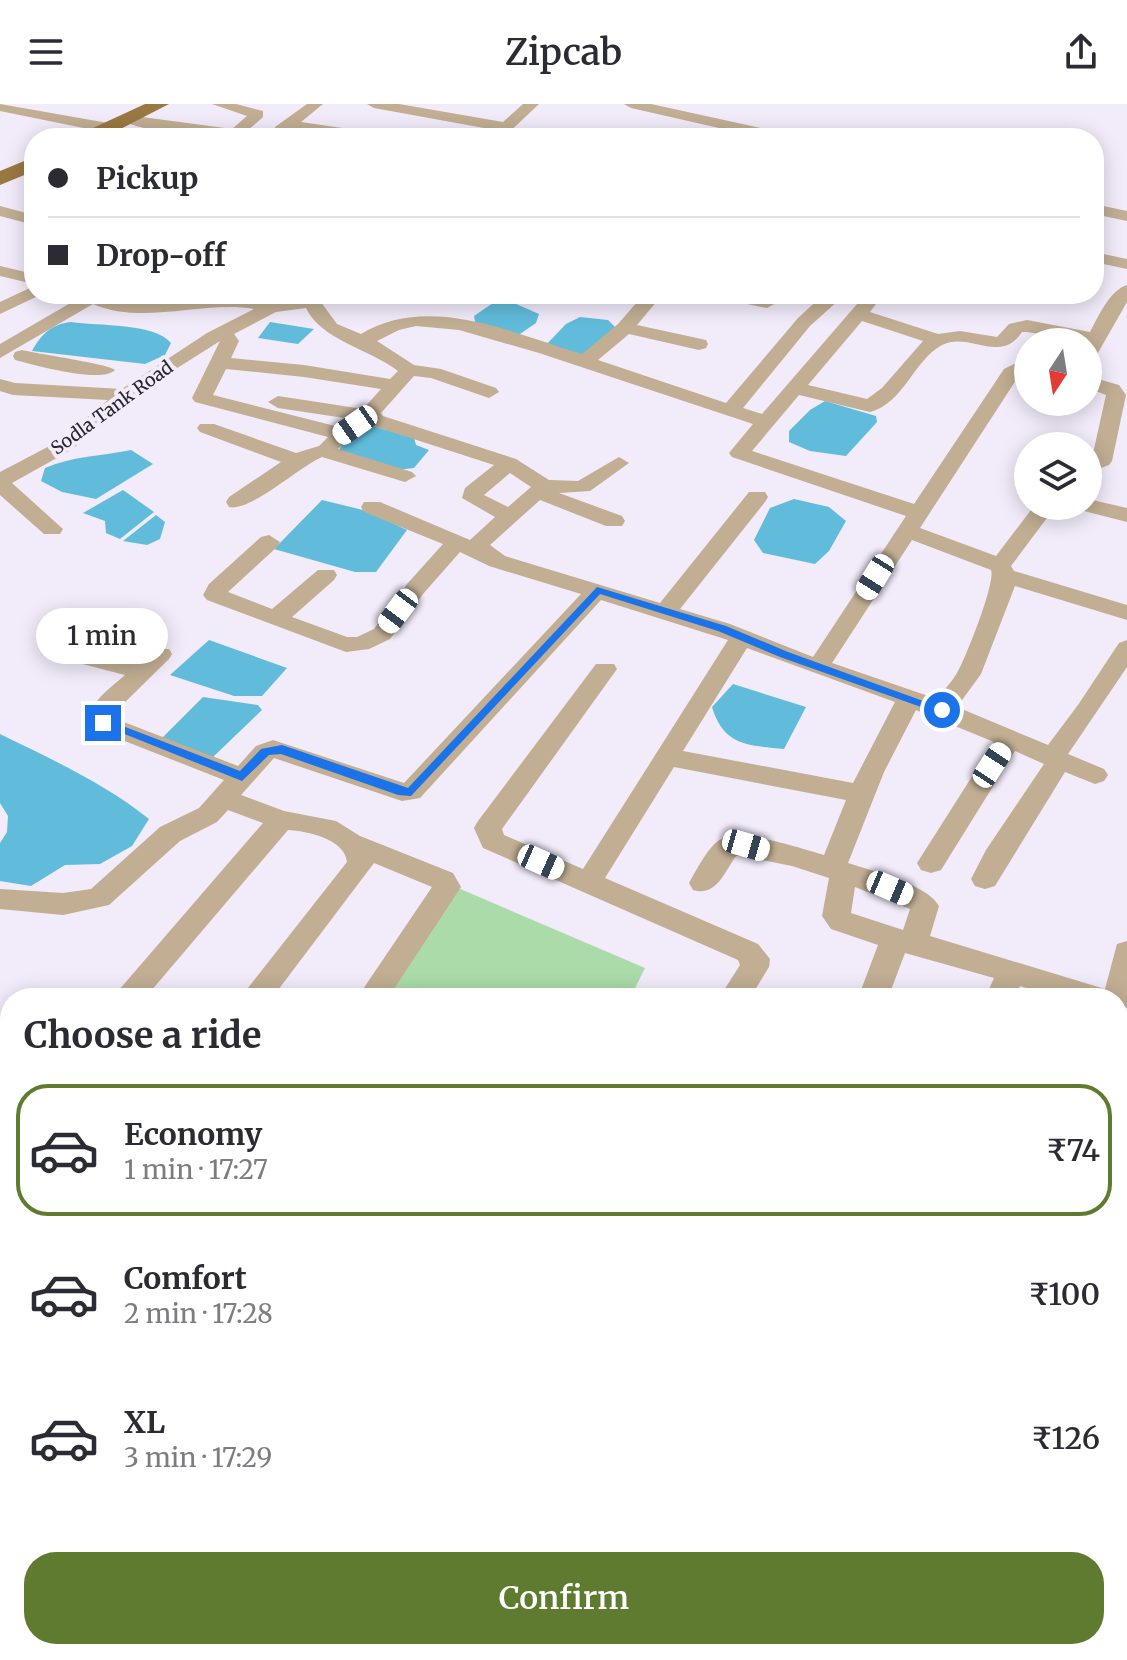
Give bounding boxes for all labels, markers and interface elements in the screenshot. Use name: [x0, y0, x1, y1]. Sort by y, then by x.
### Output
icon: menu: [24, 30, 68, 74]
text: Zipcab: [505, 30, 622, 75]
icon: share: [1059, 30, 1103, 74]
text: Pickup: [96, 159, 198, 197]
text: Drop-off: [96, 236, 226, 274]
north arrow: [1014, 328, 1102, 416]
map controls: [1014, 328, 1102, 520]
street label: Sodla Tank Road: [46, 355, 177, 460]
car: [328, 401, 382, 449]
button: layers: [1014, 432, 1102, 520]
car: [852, 550, 898, 604]
car: [374, 585, 422, 637]
callout: 1 min: [37, 607, 169, 663]
text: 1 min: [67, 619, 137, 652]
route start: [924, 692, 960, 728]
route end: [85, 705, 121, 741]
car: [969, 738, 1015, 792]
car: [720, 827, 772, 863]
car: [514, 841, 568, 883]
car: [863, 868, 917, 908]
text: Choose a ride: [24, 1013, 261, 1058]
icon: car: [28, 1114, 100, 1186]
text: Economy: [124, 1115, 262, 1153]
text: ₹74: [1046, 1131, 1100, 1169]
text: 1 min · 17:27: [124, 1153, 268, 1186]
icon: car: [28, 1258, 100, 1330]
text: Comfort: [124, 1259, 247, 1297]
text: ₹100: [1028, 1275, 1100, 1313]
text: 2 min · 17:28: [124, 1297, 273, 1330]
icon: car: [28, 1402, 100, 1474]
text: XL: [124, 1403, 165, 1441]
text: ₹126: [1031, 1419, 1100, 1457]
text: 3 min · 17:29: [124, 1441, 272, 1474]
button: Confirm: [24, 1552, 1104, 1644]

